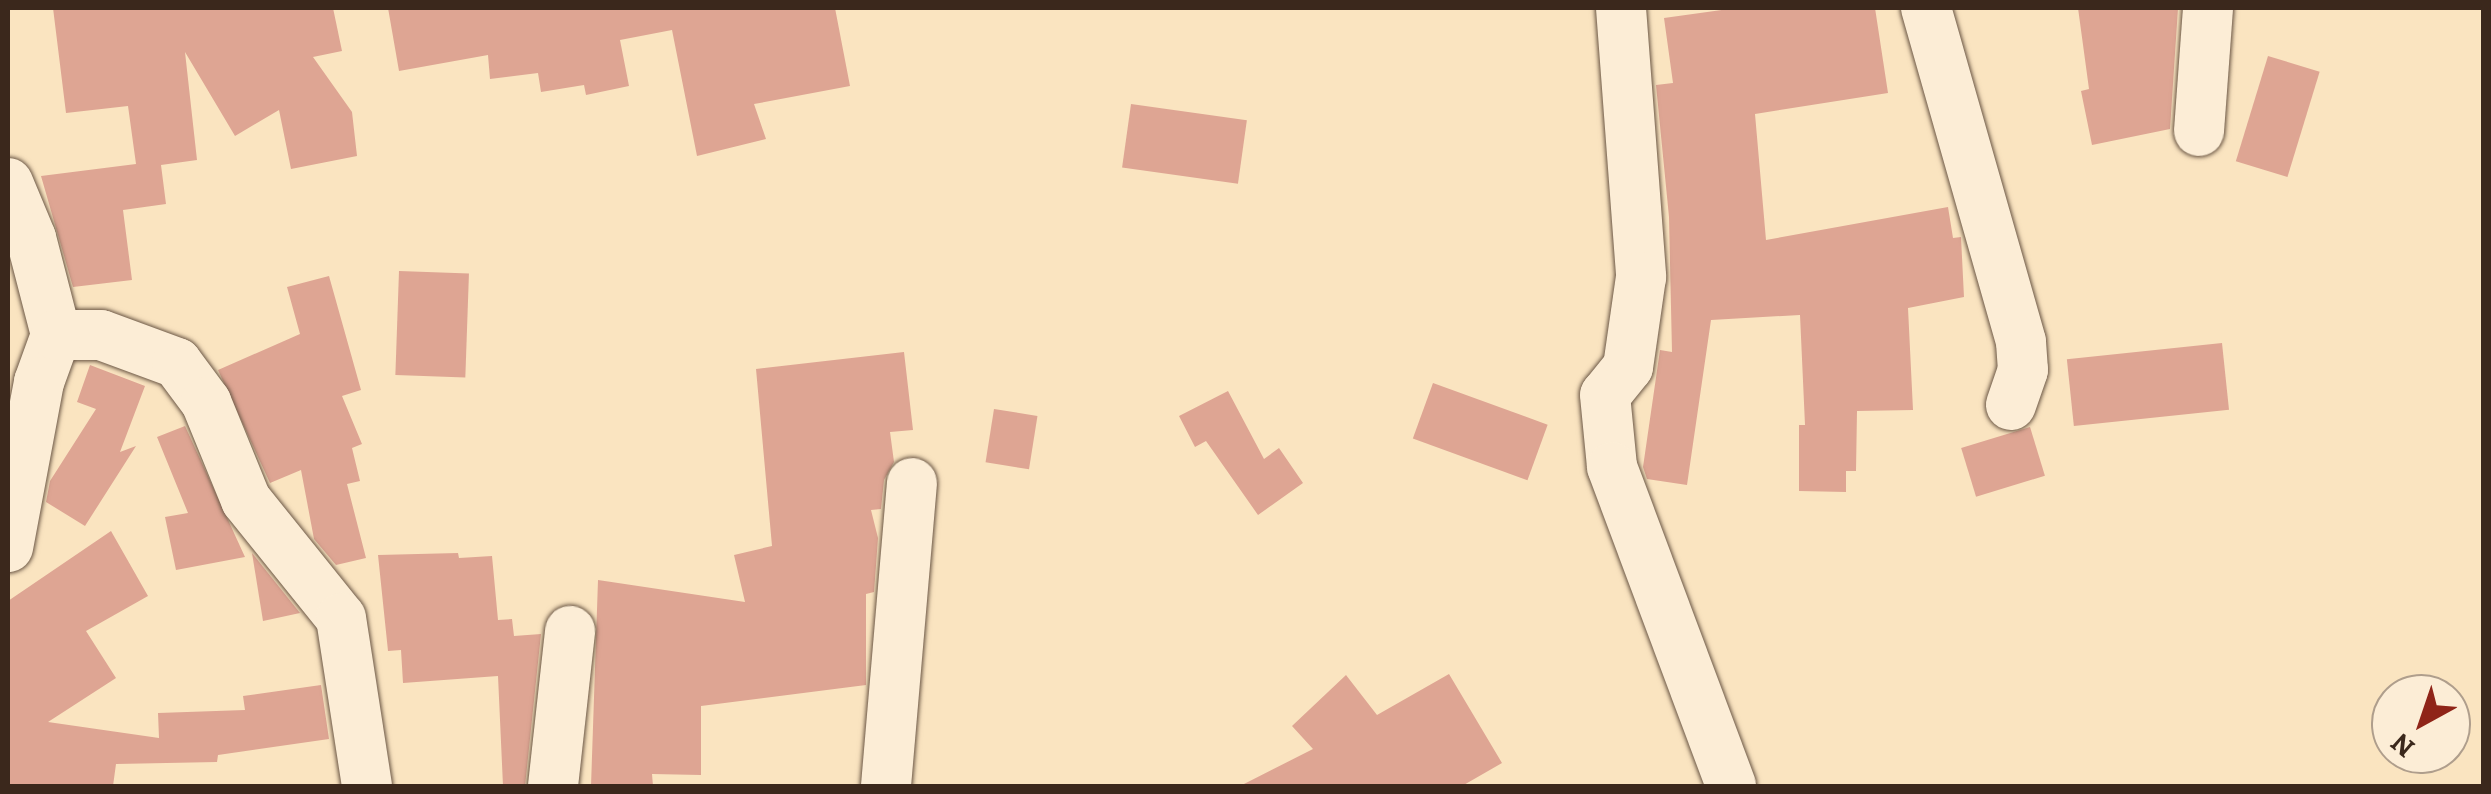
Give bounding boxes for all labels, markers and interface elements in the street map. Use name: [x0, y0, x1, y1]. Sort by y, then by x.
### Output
north arrow: [2371, 674, 2471, 774]
text: N: [2383, 724, 2423, 767]

